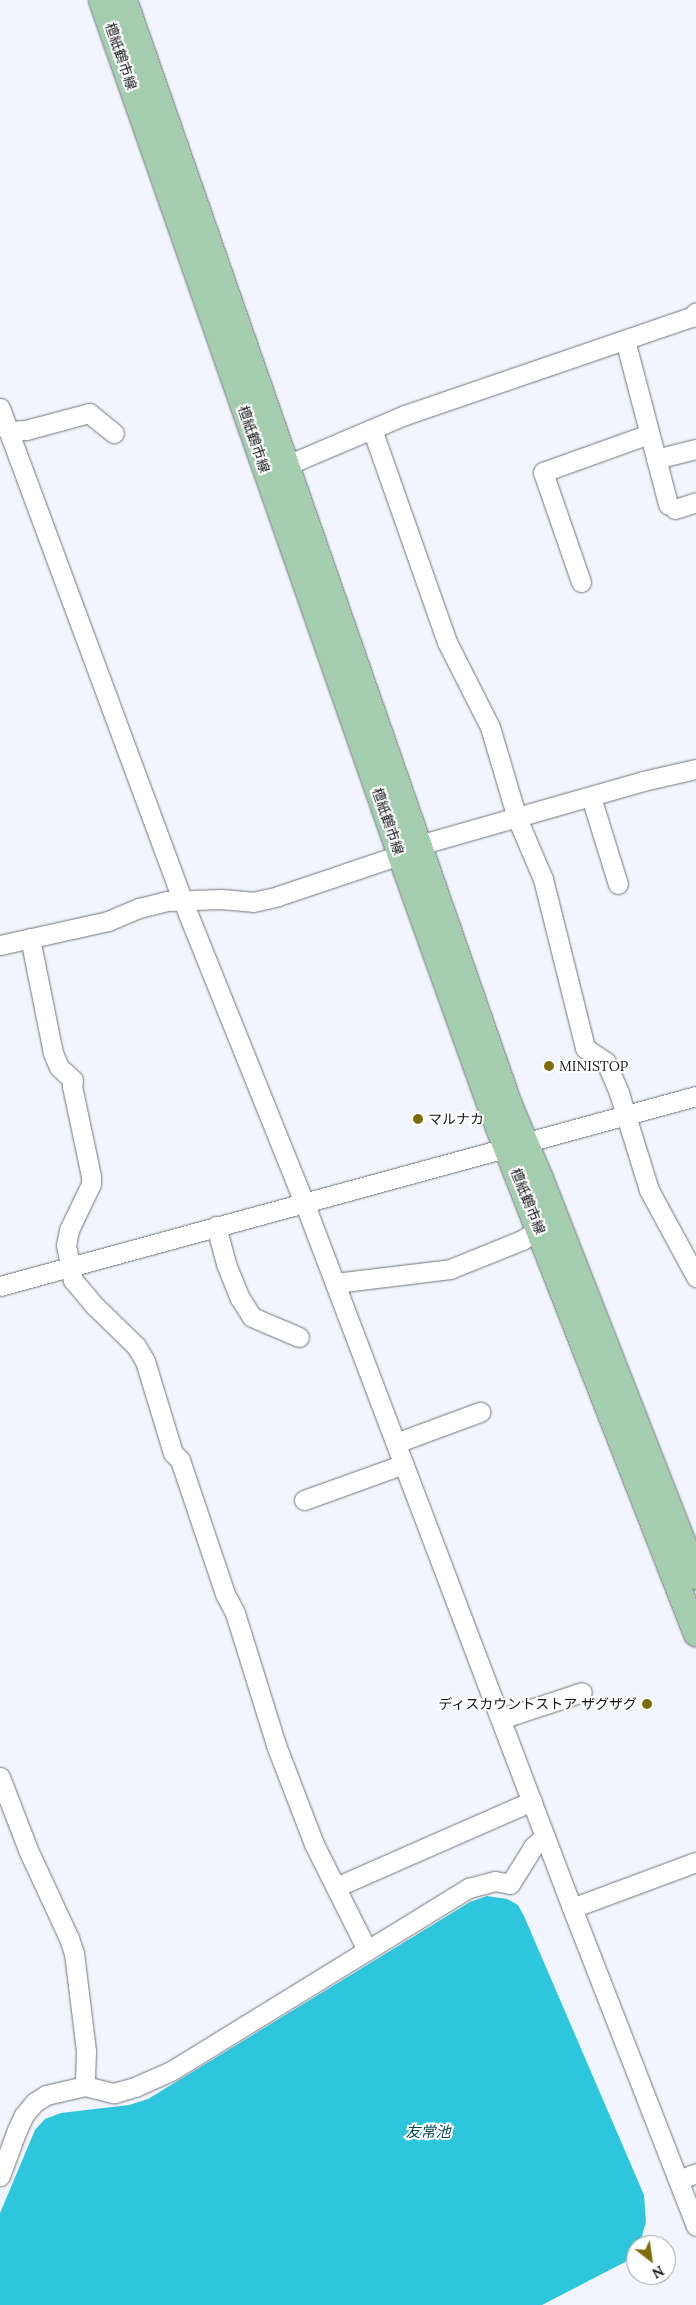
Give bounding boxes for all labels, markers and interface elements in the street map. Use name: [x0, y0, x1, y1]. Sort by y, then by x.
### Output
street label: 檀紙鶴市線: [102, 20, 140, 92]
street label: 檀紙鶴市線: [235, 403, 273, 475]
street label: 檀紙鶴市線: [369, 785, 407, 857]
place label: MINISTOP: [559, 1058, 628, 1074]
marker: MINISTOP: [543, 1060, 555, 1072]
place label: マルナカ: [428, 1111, 484, 1127]
marker: マルナカ: [412, 1113, 424, 1125]
street label: 檀紙鶴市線: [507, 1165, 549, 1237]
place label: ディスカウントストア ザグザグ: [437, 1696, 637, 1712]
marker: ディスカウントストア ザグザグ: [641, 1698, 653, 1710]
water label: 友常池: [406, 2123, 450, 2141]
north arrow: [626, 2235, 676, 2285]
text: N: [649, 2262, 667, 2283]

